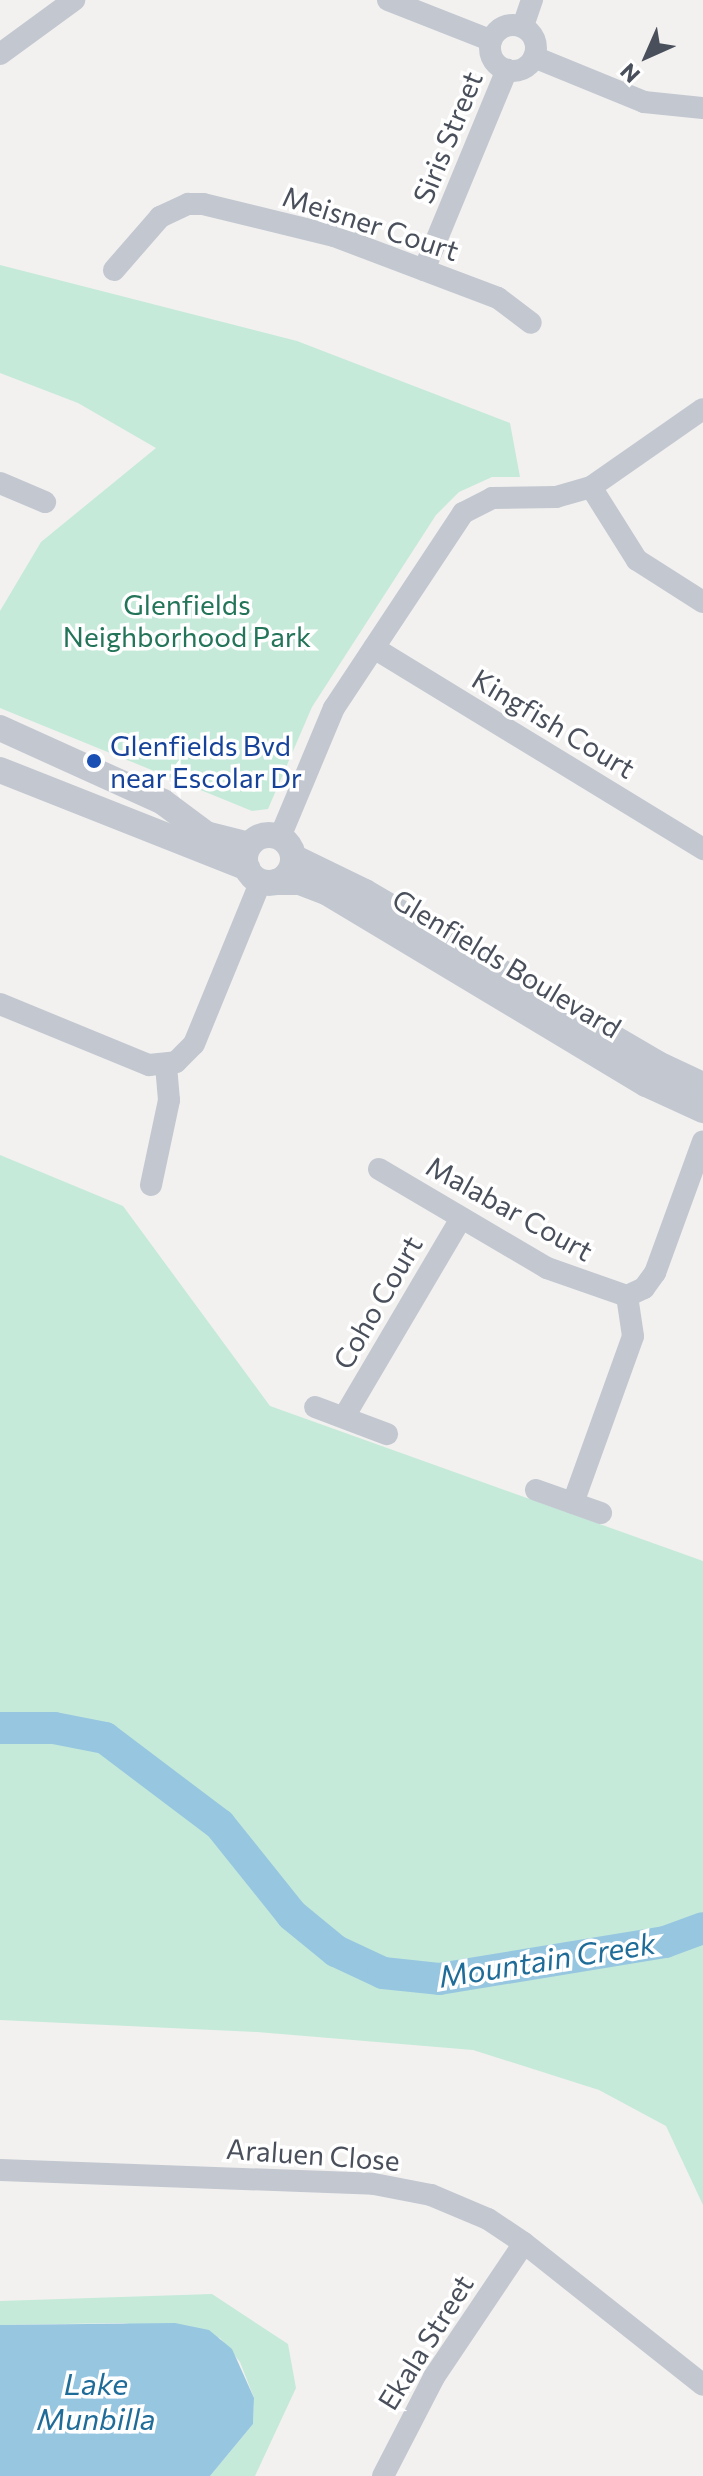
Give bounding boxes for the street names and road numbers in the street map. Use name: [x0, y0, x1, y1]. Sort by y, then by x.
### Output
street label: Siris Street: [405, 66, 489, 208]
street label: Meisner Court: [279, 179, 463, 267]
street label: Kingfish Court: [467, 661, 641, 785]
street label: Glenfields Boulevard: [387, 882, 627, 1044]
street label: Malabar Court: [421, 1148, 599, 1268]
street label: Coho Court: [325, 1229, 429, 1375]
street label: Araluen Close: [225, 2131, 401, 2177]
street label: Ekala Street: [370, 2268, 480, 2416]

